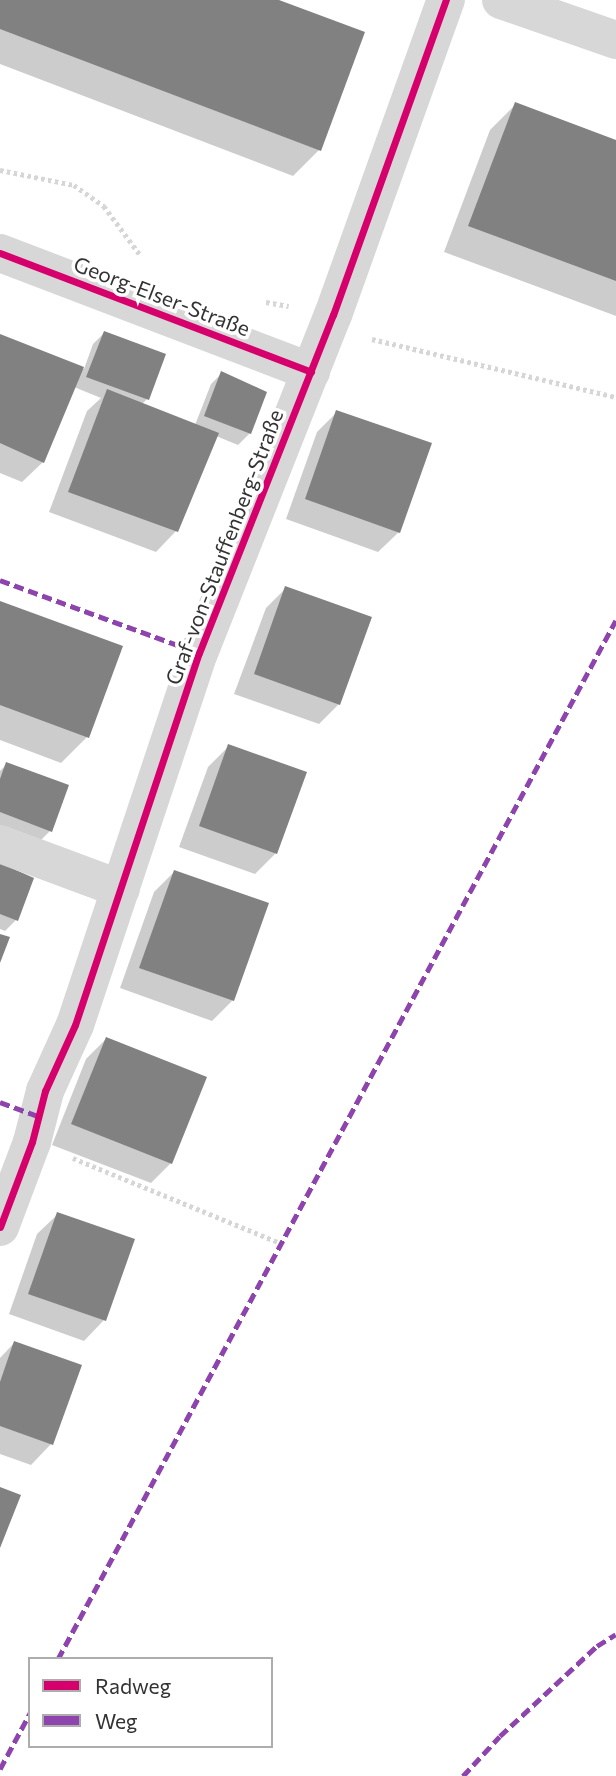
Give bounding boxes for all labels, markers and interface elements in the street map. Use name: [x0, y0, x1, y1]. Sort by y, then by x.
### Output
street label: Georg-Elser-Straße: [70, 251, 254, 341]
street label: Graf-von-Stauffenberg-Straße: [160, 406, 288, 688]
legend: [28, 1657, 273, 1748]
text: Radweg: [95, 1673, 171, 1698]
text: Weg: [95, 1708, 137, 1733]

